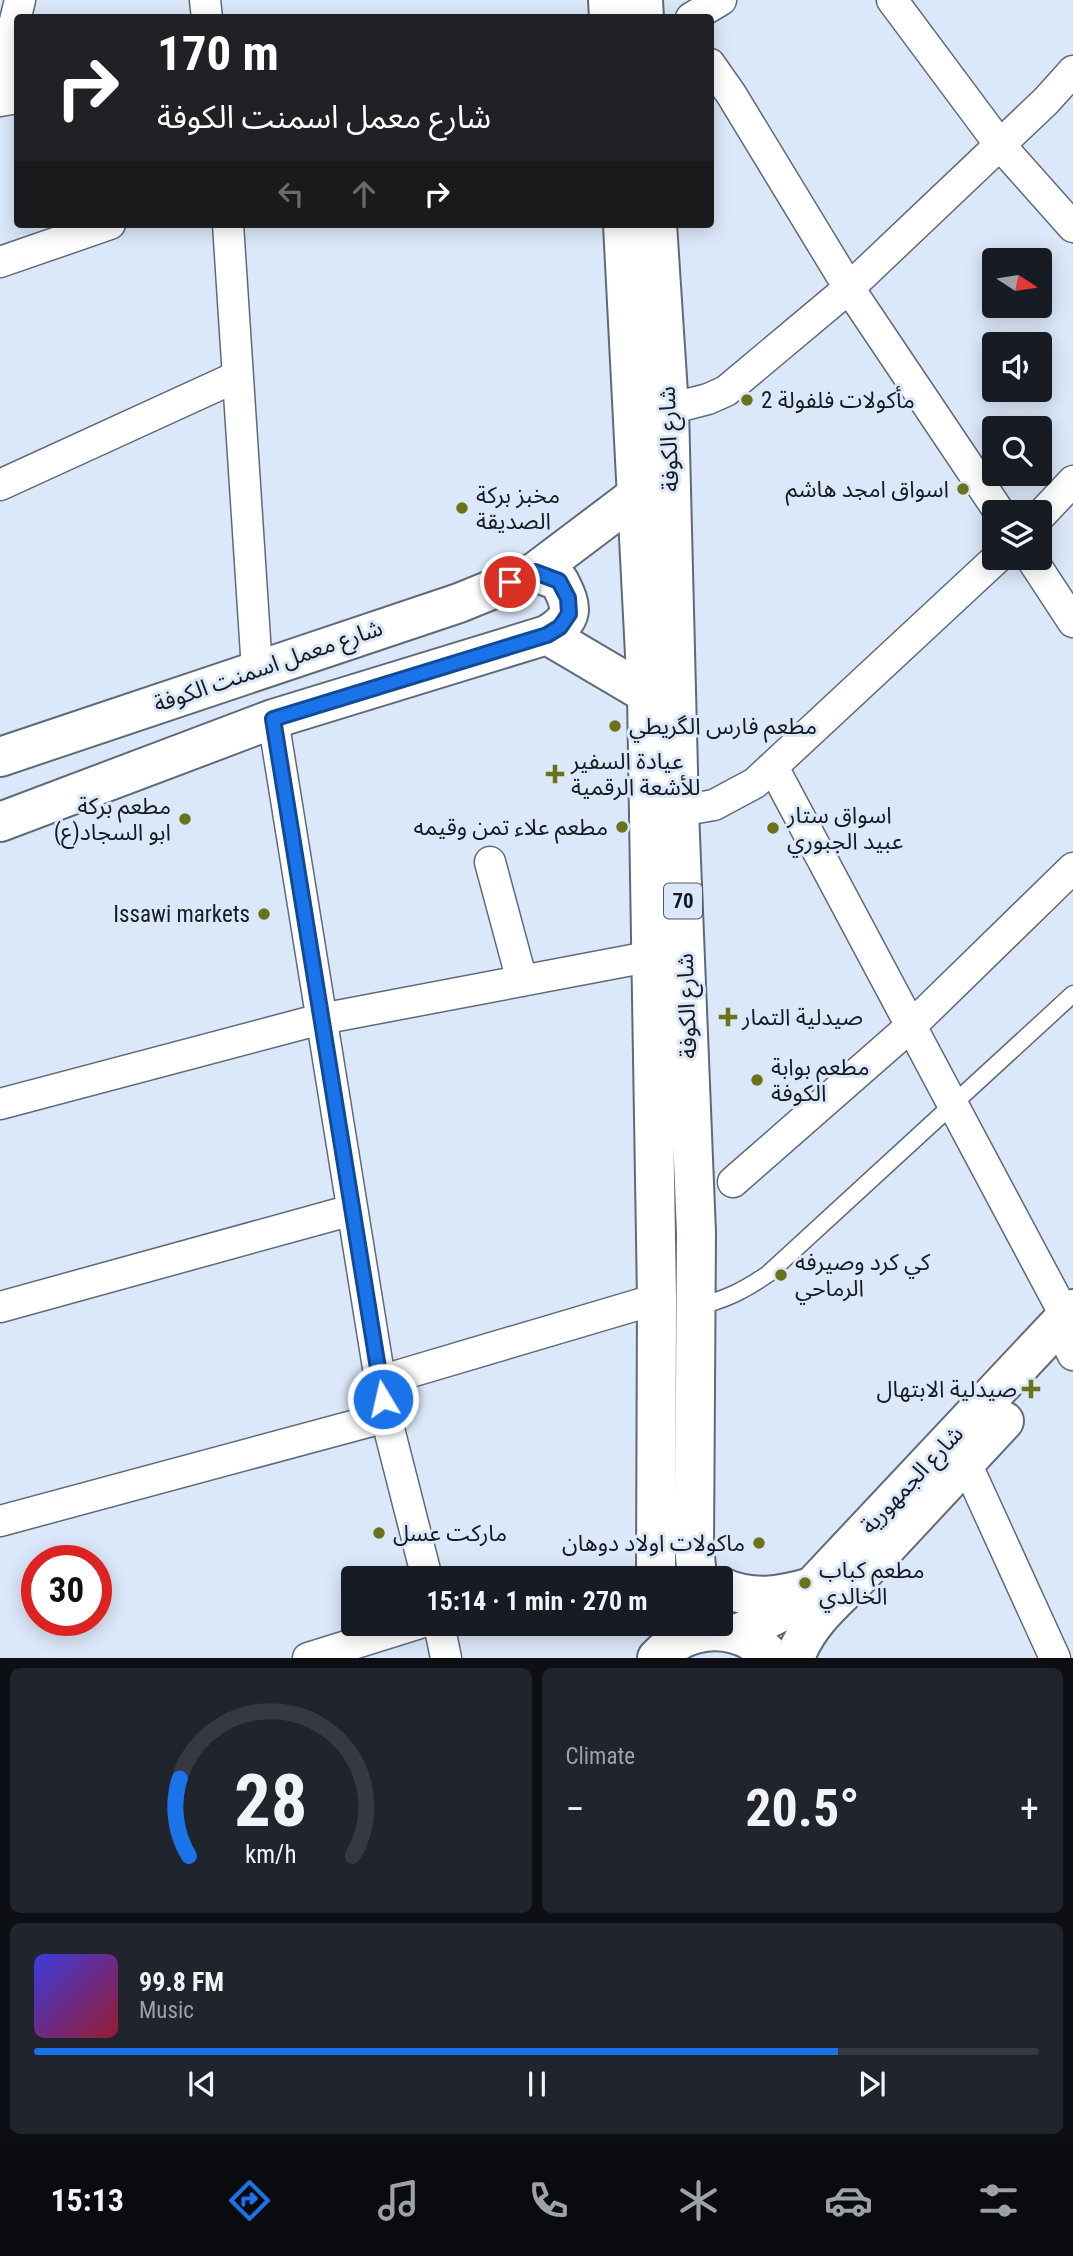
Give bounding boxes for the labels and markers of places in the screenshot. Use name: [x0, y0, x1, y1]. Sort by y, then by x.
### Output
place label: مأكولات فلفولة 2: [761, 386, 915, 414]
marker: مأكولات فلفولة 2: [739, 392, 755, 408]
place label: اسواق امجد هاشم: [786, 476, 949, 506]
marker: اسواق امجد هاشم: [955, 481, 971, 497]
place label: مخبز بركة الصديقة: [476, 482, 560, 535]
marker: مخبز بركة الصديقة: [454, 500, 470, 516]
pin: [480, 552, 540, 612]
place label: مطعم فارس الگريطي: [629, 713, 817, 743]
marker: مطعم فارس الگريطي: [607, 718, 623, 734]
place label: عيادة السفير للأشعة الرقمية: [570, 748, 700, 801]
marker: عيادة السفير للأشعة الرقمية: [545, 764, 565, 784]
place label: مطعم بركة ابو السجاد(ع): [54, 793, 171, 849]
place label: اسواق ستار عبيد الجبوري: [786, 802, 903, 858]
marker: مطعم بركة ابو السجاد(ع): [177, 811, 193, 827]
place label: مطعم علاء تمن وقيمه: [413, 814, 608, 844]
marker: مطعم علاء تمن وقيمه: [614, 819, 630, 835]
marker: اسواق ستار عبيد الجبوري: [765, 820, 781, 836]
place label: Issawi markets: [113, 901, 250, 928]
marker: Issawi markets: [256, 906, 272, 922]
place label: صيدلية التمار: [741, 1004, 863, 1031]
marker: صيدلية التمار: [720, 1009, 736, 1025]
place label: مطعم بوابة الكوفة: [771, 1054, 869, 1107]
marker: مطعم بوابة الكوفة: [749, 1072, 765, 1088]
place label: كي كرد وصيرفه الرماحي: [795, 1249, 931, 1305]
marker: كي كرد وصيرفه الرماحي: [773, 1267, 789, 1283]
place label: صيدلية الابتهال: [876, 1376, 1017, 1403]
marker: صيدلية الابتهال: [1023, 1381, 1039, 1397]
place label: ماركت عسل: [393, 1520, 507, 1547]
marker: ماركت عسل: [371, 1525, 387, 1541]
place label: ماكولات اولاد دوهان: [562, 1530, 745, 1557]
marker: ماكولات اولاد دوهان: [751, 1535, 767, 1551]
place label: مطعم كباب الخالدي: [819, 1557, 925, 1613]
marker: مطعم كباب الخالدي: [797, 1575, 813, 1591]

